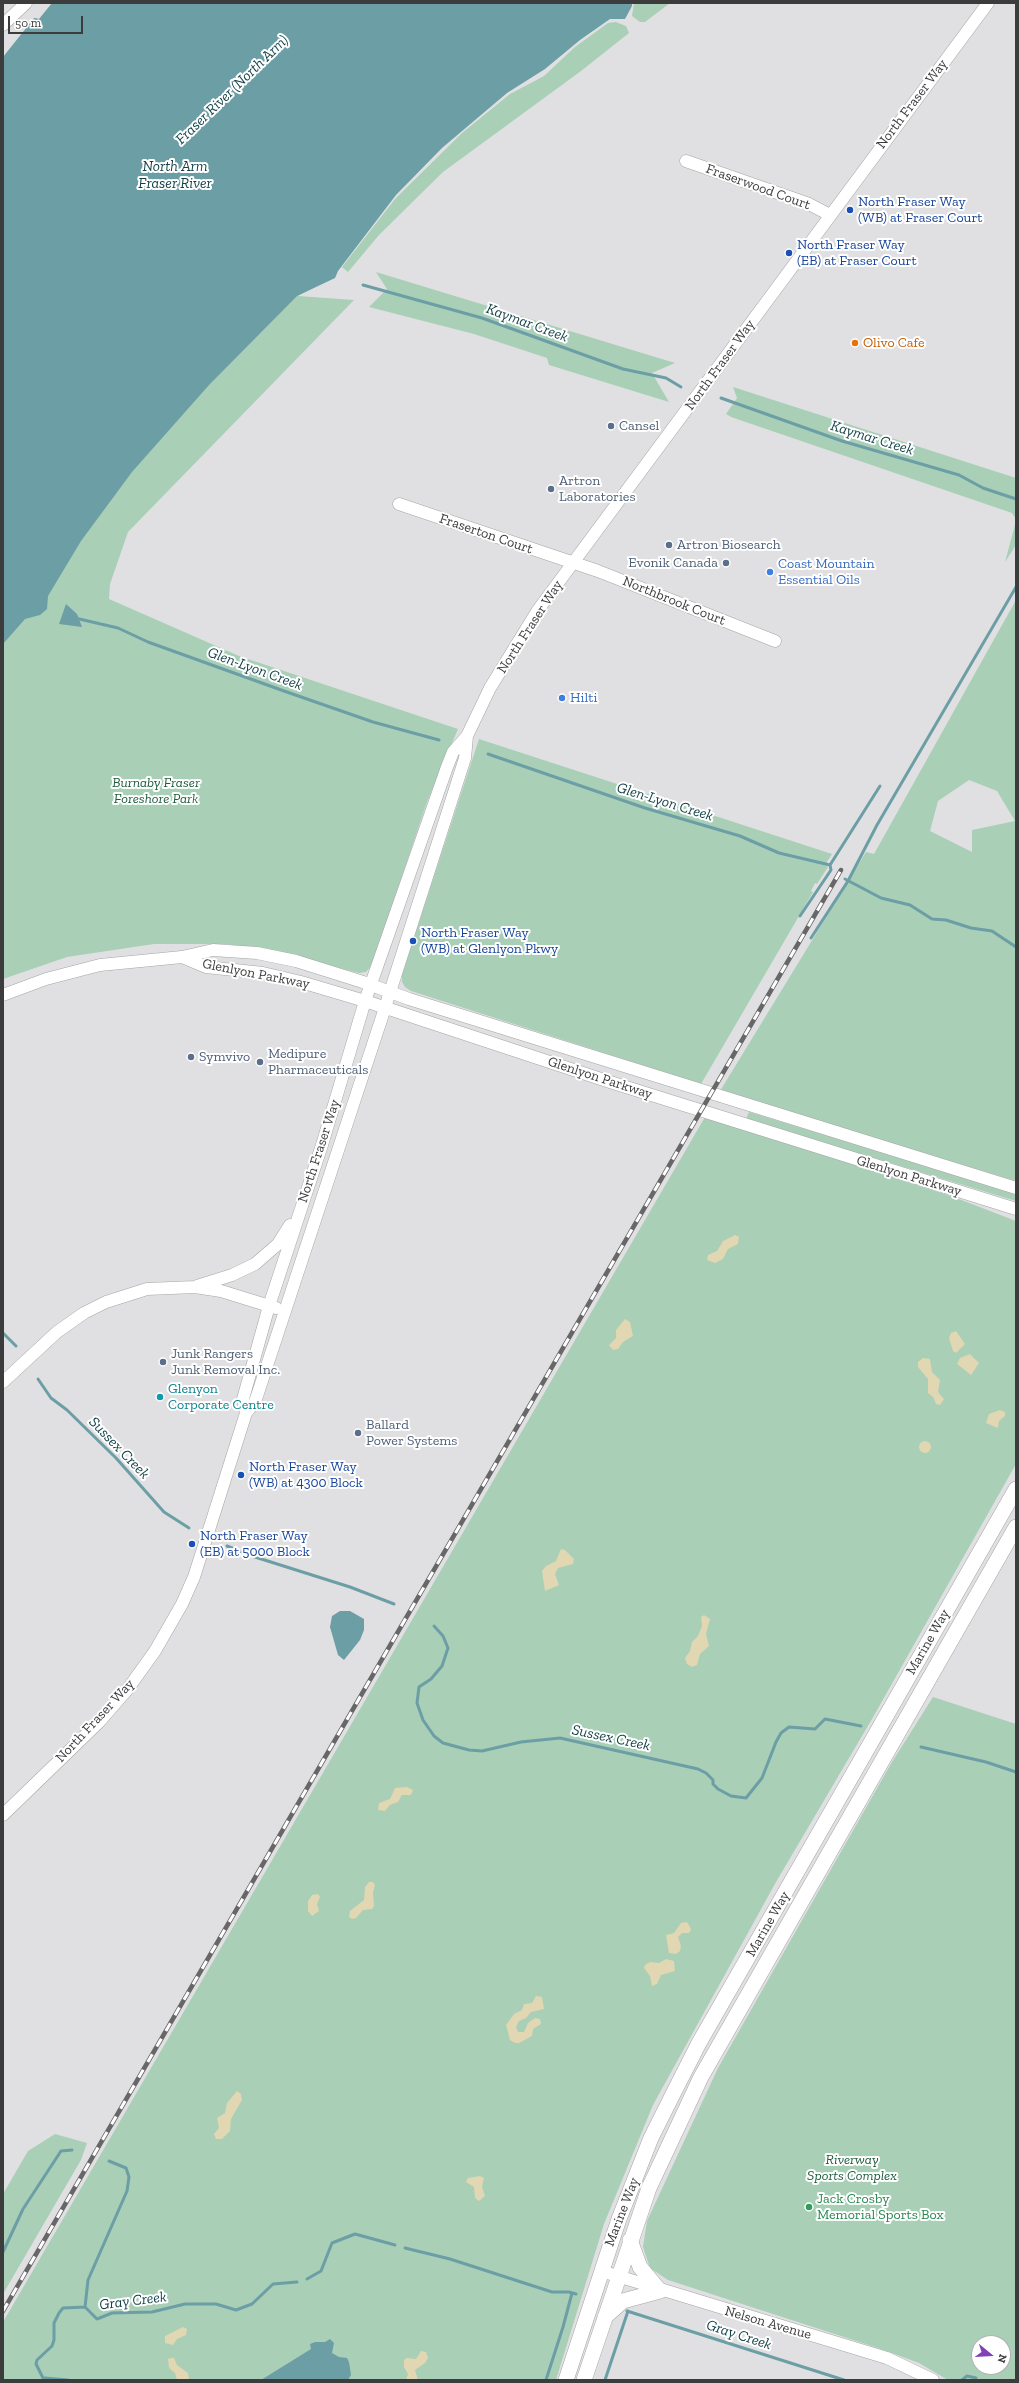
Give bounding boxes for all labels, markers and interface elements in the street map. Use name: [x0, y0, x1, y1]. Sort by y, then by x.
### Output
scale bar: [10, 8, 85, 34]
text: 50 m: [15, 16, 41, 30]
water label: Fraser River (North Arm): [172, 32, 292, 148]
street label: North Fraser Way: [873, 56, 951, 152]
water label: North Arm Fraser River: [138, 158, 212, 193]
street label: Fraserwood Court: [703, 160, 813, 214]
place label: North Fraser Way (WB) at Fraser Court: [858, 194, 983, 226]
marker: North Fraser Way (WB) at Fraser Court: [845, 205, 855, 215]
place label: North Fraser Way (EB) at Fraser Court: [797, 237, 917, 270]
marker: North Fraser Way (EB) at Fraser Court: [784, 248, 794, 258]
water label: Kaymar Creek: [484, 300, 570, 346]
street label: North Fraser Way: [682, 317, 758, 413]
place label: Olivo Cafe: [863, 335, 925, 351]
marker: Olivo Cafe: [850, 338, 860, 348]
water label: Kaymar Creek: [828, 417, 916, 459]
place label: Cansel: [619, 418, 659, 434]
marker: Cansel: [606, 421, 616, 431]
place label: Artron Laboratories: [559, 473, 636, 506]
marker: Artron Laboratories: [546, 484, 556, 494]
street label: Fraserton Court: [437, 510, 535, 558]
place label: Artron Biosearch: [677, 537, 781, 553]
marker: Artron Biosearch: [664, 540, 674, 550]
place label: Evonik Canada: [628, 555, 718, 571]
place label: Coast Mountain Essential Oils: [778, 556, 874, 588]
marker: Evonik Canada: [721, 558, 731, 568]
marker: Coast Mountain Essential Oils: [765, 567, 775, 577]
street label: Northbrook Court: [620, 573, 728, 629]
street label: North Fraser Way: [494, 577, 566, 677]
water label: Glen-Lyon Creek: [205, 643, 305, 695]
place label: Hilti: [570, 690, 597, 706]
marker: Hilti: [557, 693, 567, 703]
park label: Burnaby Fraser Foreshore Park: [112, 775, 200, 808]
water label: Glen-Lyon Creek: [615, 779, 715, 825]
place label: North Fraser Way (WB) at Glenlyon Pkwy: [421, 925, 558, 958]
marker: North Fraser Way (WB) at Glenlyon Pkwy: [408, 936, 418, 946]
street label: Glenlyon Parkway: [201, 955, 311, 993]
place label: Medipure Pharmaceuticals: [268, 1046, 368, 1078]
place label: Symvivo: [199, 1049, 250, 1065]
marker: Symvivo: [186, 1052, 196, 1062]
street label: Glenlyon Parkway: [546, 1053, 654, 1103]
marker: Medipure Pharmaceuticals: [255, 1057, 265, 1067]
street label: North Fraser Way: [294, 1097, 344, 1205]
street label: Glenlyon Parkway: [854, 1152, 964, 1200]
place label: Junk Rangers Junk Removal Inc.: [171, 1346, 280, 1378]
marker: Junk Rangers Junk Removal Inc.: [158, 1357, 168, 1367]
place label: Glenyon Corporate Centre: [168, 1381, 274, 1414]
marker: Glenyon Corporate Centre: [155, 1392, 165, 1402]
water label: Sussex Creek: [85, 1413, 153, 1483]
place label: Ballard Power Systems: [366, 1417, 457, 1450]
marker: Ballard Power Systems: [353, 1428, 363, 1438]
place label: North Fraser Way (WB) at 4300 Block: [249, 1459, 363, 1492]
marker: North Fraser Way (WB) at 4300 Block: [236, 1470, 246, 1480]
place label: North Fraser Way (EB) at 5000 Block: [200, 1528, 310, 1560]
marker: North Fraser Way (EB) at 5000 Block: [187, 1539, 197, 1549]
street label: Marine Way: [903, 1606, 953, 1678]
street label: North Fraser Way: [52, 1676, 138, 1766]
water label: Sussex Creek: [570, 1721, 652, 1755]
street label: Marine Way: [743, 1888, 793, 1960]
park label: Riverway Sports Complex: [807, 2152, 897, 2184]
street label: Marine Way: [601, 2175, 643, 2249]
place label: Jack Crosby Memorial Sports Box: [817, 2191, 944, 2224]
marker: Jack Crosby Memorial Sports Box: [804, 2202, 814, 2212]
water label: Gray Creek: [98, 2288, 168, 2314]
street label: Nelson Avenue: [723, 2303, 813, 2343]
water label: Gray Creek: [704, 2316, 774, 2354]
north arrow: [971, 2335, 1011, 2375]
text: N: [994, 2353, 1009, 2365]

